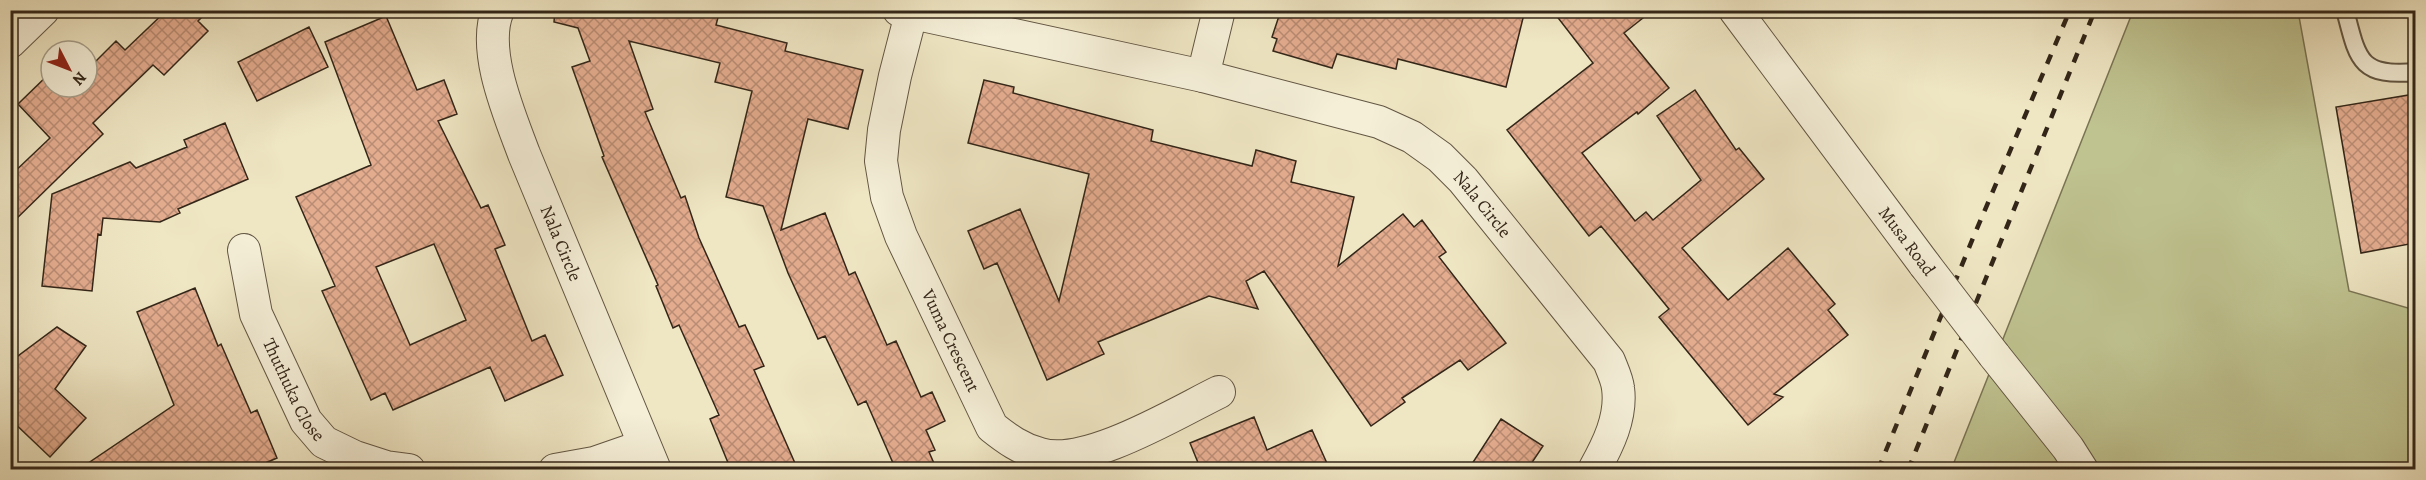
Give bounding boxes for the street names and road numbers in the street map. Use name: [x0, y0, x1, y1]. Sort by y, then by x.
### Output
street label: Nala Circle: [1448, 165, 1517, 243]
street label: Musa Road: [1873, 201, 1941, 281]
street label: Nala Circle: [535, 202, 587, 285]
street label: Vuma Crescent: [916, 284, 986, 396]
street label: Thuthuka Close: [257, 334, 330, 447]

